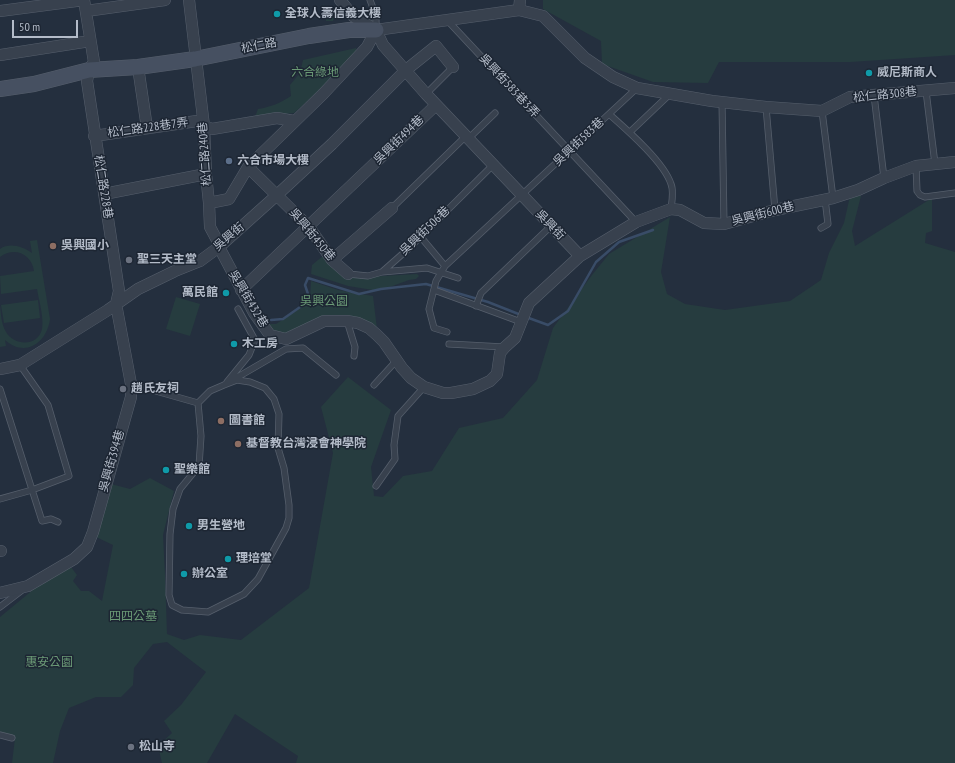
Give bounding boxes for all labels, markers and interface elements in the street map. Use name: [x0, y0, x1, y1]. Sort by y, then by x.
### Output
place label: 全球人壽信義大樓: [285, 7, 381, 21]
marker: 全球人壽信義大樓: [272, 9, 282, 19]
scale bar: [14, 12, 80, 38]
text: 50 m: [19, 19, 40, 34]
street label: 松仁路: [240, 35, 278, 57]
street label: 吳興街583巷3弄: [476, 51, 542, 121]
park label: 六合綠地: [291, 66, 339, 80]
place label: 威尼斯商人: [877, 66, 937, 80]
marker: 威尼斯商人: [864, 68, 874, 78]
street label: 松仁路308巷: [852, 84, 918, 106]
street label: 吳興街494巷: [371, 113, 427, 167]
street label: 松仁路228巷7弄: [107, 115, 189, 141]
street label: 吳興街583巷: [551, 115, 607, 169]
street label: 松仁路240巷: [196, 121, 214, 187]
street label: 松仁路228巷: [91, 154, 115, 220]
place label: 六合市場大樓: [237, 154, 309, 168]
marker: 六合市場大樓: [224, 156, 234, 166]
street label: 吳興街600巷: [730, 199, 796, 229]
street label: 吳興街506巷: [397, 204, 453, 258]
street label: 吳興街450巷: [286, 206, 338, 264]
street label: 吳興街: [532, 207, 568, 243]
street label: 吳興街: [211, 220, 247, 254]
place label: 吳興國小: [61, 239, 109, 253]
marker: 吳興國小: [48, 241, 58, 251]
place label: 聖三天主堂: [137, 253, 197, 267]
marker: 聖三天主堂: [124, 255, 134, 265]
street label: 吳興街432巷: [225, 268, 271, 330]
place label: 萬民館: [182, 286, 218, 300]
marker: 萬民館: [221, 288, 231, 298]
park label: 吳興公園: [300, 295, 348, 309]
place label: 木工房: [242, 337, 278, 351]
marker: 木工房: [229, 339, 239, 349]
place label: 趙氏友祠: [131, 382, 179, 396]
marker: 趙氏友祠: [118, 384, 128, 394]
place label: 圖書館: [229, 414, 265, 428]
marker: 圖書館: [216, 416, 226, 426]
street label: 吳興街394巷: [96, 428, 128, 494]
place label: 基督教台灣浸會神學院: [246, 437, 366, 451]
marker: 基督教台灣浸會神學院: [233, 439, 243, 449]
place label: 聖樂館: [174, 463, 210, 477]
marker: 聖樂館: [161, 465, 171, 475]
place label: 男生營地: [197, 519, 245, 533]
marker: 男生營地: [184, 521, 194, 531]
place label: 理培堂: [236, 552, 272, 566]
marker: 理培堂: [223, 554, 233, 564]
place label: 辦公室: [192, 567, 228, 581]
marker: 辦公室: [179, 569, 189, 579]
park label: 四四公墓: [109, 610, 157, 624]
park label: 惠安公園: [25, 656, 73, 670]
place label: 松山寺: [139, 740, 175, 754]
marker: 松山寺: [126, 742, 136, 752]

